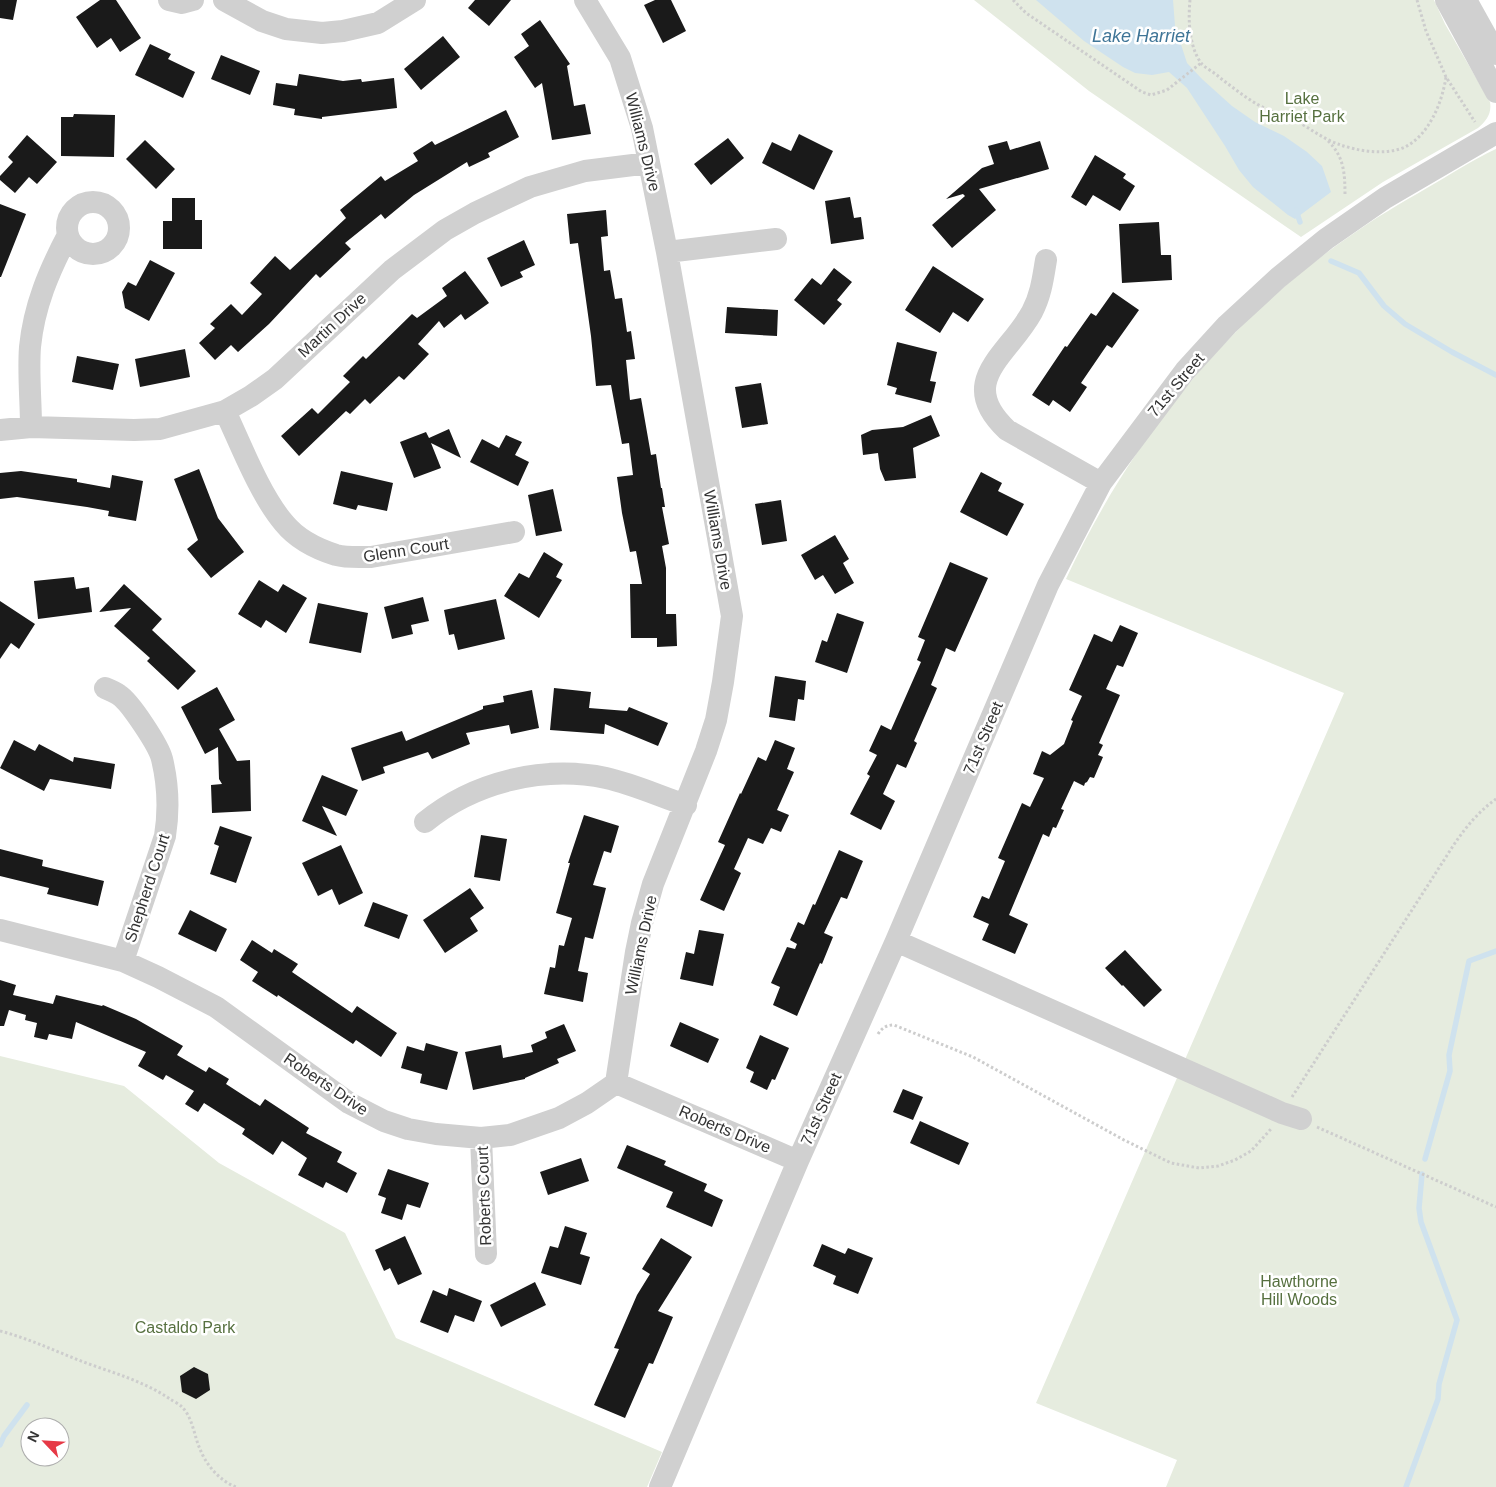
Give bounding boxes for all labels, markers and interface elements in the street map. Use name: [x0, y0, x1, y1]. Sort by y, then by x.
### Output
water label: Lake Harriet: [1092, 26, 1191, 46]
park label: Lake Harriet Park: [1259, 90, 1346, 125]
street label: Williams Drive: [622, 91, 664, 193]
street label: Martin Drive: [295, 289, 369, 361]
street label: 71st Street: [1145, 349, 1208, 420]
street label: Williams Drive: [701, 489, 735, 591]
street label: Glenn Court: [362, 535, 450, 565]
street label: 71st Street: [960, 699, 1006, 777]
street label: Shepherd Court: [121, 831, 173, 944]
street label: Williams Drive: [622, 894, 660, 996]
street label: Roberts Drive: [281, 1050, 371, 1118]
street label: 71st Street: [797, 1070, 845, 1148]
street label: Roberts Drive: [677, 1102, 773, 1156]
street label: Roberts Court: [474, 1145, 494, 1246]
park label: Hawthorne Hill Woods: [1260, 1273, 1338, 1308]
park label: Castaldo Park: [135, 1319, 236, 1336]
north arrow: [20, 1417, 70, 1467]
text: N: [24, 1429, 43, 1444]

